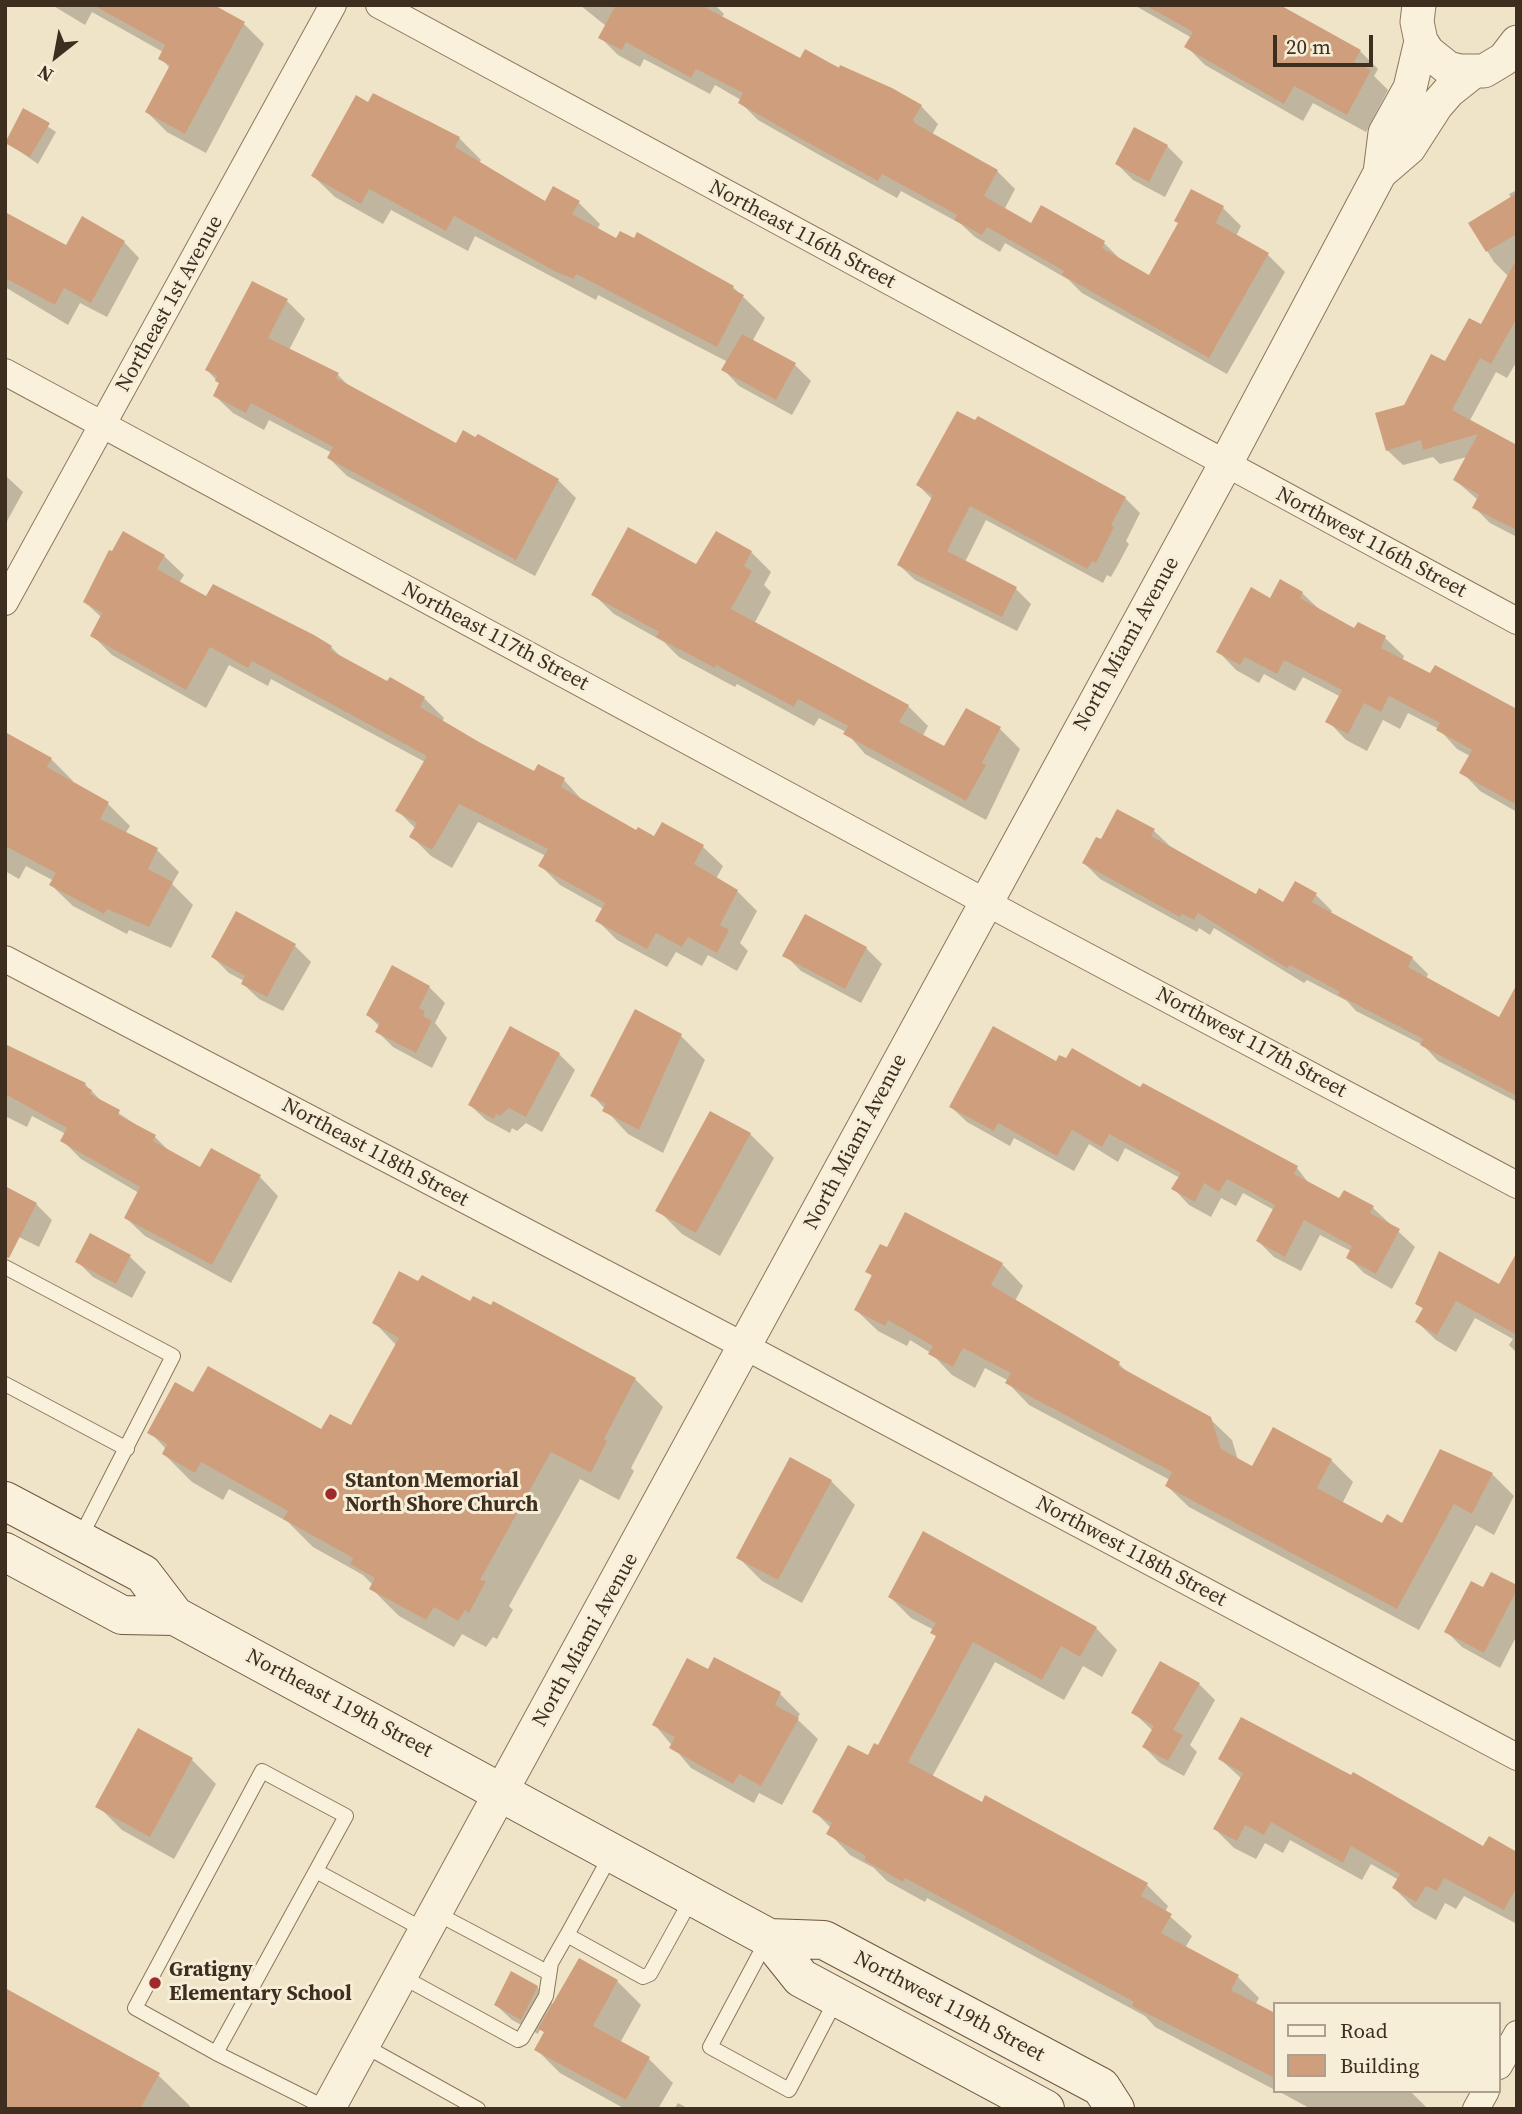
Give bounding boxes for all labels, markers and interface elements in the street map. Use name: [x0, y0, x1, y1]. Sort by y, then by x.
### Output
north arrow: [21, 21, 91, 91]
scale bar: [1277, 21, 1377, 65]
text: 20 m: [1286, 32, 1331, 61]
text: N: [33, 59, 58, 89]
street label: Northeast 116th Street: [704, 175, 900, 295]
street label: Northeast 1st Avenue: [111, 211, 229, 397]
street label: Northwest 116th Street: [1271, 482, 1471, 604]
street label: North Miami Avenue: [1069, 553, 1185, 735]
street label: Northeast 117th Street: [397, 577, 593, 697]
street label: Northwest 117th Street: [1151, 982, 1351, 1104]
street label: North Miami Avenue: [799, 1050, 913, 1234]
street label: Northeast 118th Street: [277, 1093, 473, 1213]
place label: Stanton Memorial North Shore Church: [345, 1469, 538, 1519]
marker: Stanton Memorial North Shore Church: [323, 1486, 339, 1502]
street label: Northwest 118th Street: [1031, 1491, 1231, 1613]
street label: North Miami Avenue: [528, 1549, 644, 1731]
street label: Northeast 119th Street: [241, 1644, 437, 1764]
street label: Northwest 119th Street: [849, 1946, 1049, 2068]
place label: Gratigny Elementary School: [169, 1958, 352, 2008]
marker: Gratigny Elementary School: [147, 1975, 163, 1991]
legend: [1274, 2002, 1501, 2093]
text: Road: [1340, 2016, 1388, 2045]
text: Building: [1340, 2051, 1419, 2080]

